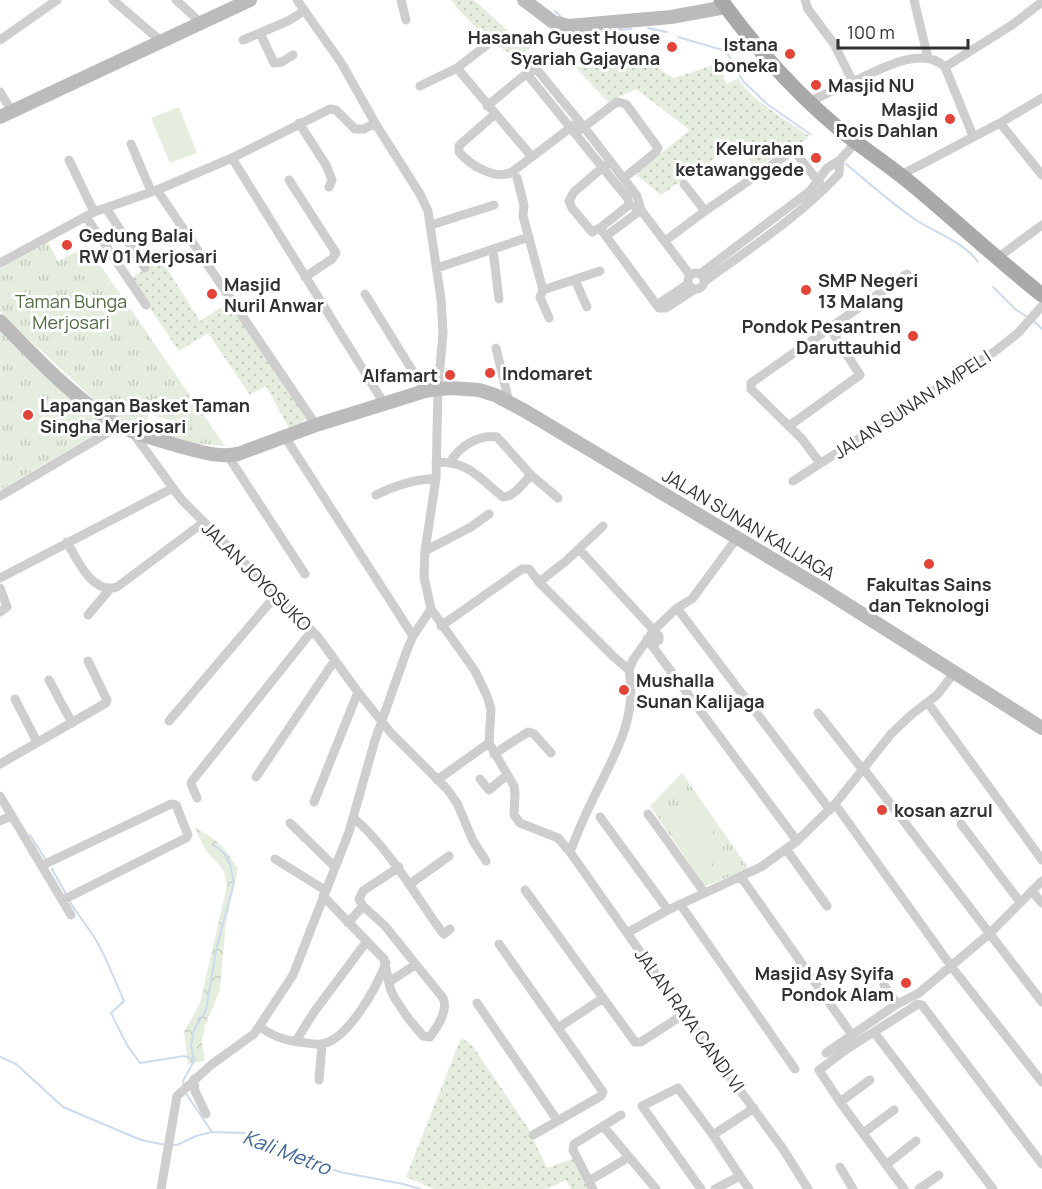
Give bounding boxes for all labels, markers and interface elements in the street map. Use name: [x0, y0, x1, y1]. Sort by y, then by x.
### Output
scale bar: [838, 12, 968, 50]
text: 100 m: [847, 20, 895, 44]
place label: Hasanah Guest House Syariah Gajayana: [468, 25, 660, 70]
place label: Istana boneka: [714, 32, 778, 77]
marker: Hasanah Guest House Syariah Gajayana: [665, 40, 679, 54]
marker: Istana boneka: [783, 47, 797, 61]
place label: Masjid NU: [828, 73, 914, 97]
marker: Masjid NU: [809, 78, 823, 92]
place label: Masjid Rois Dahlan: [836, 97, 938, 142]
marker: Masjid Rois Dahlan: [943, 112, 957, 126]
place label: Kelurahan ketawanggede: [675, 136, 804, 181]
marker: Kelurahan ketawanggede: [809, 151, 823, 165]
place label: Gedung Balai RW 01 Merjosari: [79, 223, 217, 268]
marker: Gedung Balai RW 01 Merjosari: [60, 238, 74, 252]
place label: SMP Negeri 13 Malang: [818, 268, 918, 313]
place label: Masjid Nuril Anwar: [224, 272, 324, 317]
marker: SMP Negeri 13 Malang: [799, 283, 813, 297]
marker: Masjid Nuril Anwar: [205, 287, 219, 301]
park label: Taman Bunga Merjosari: [15, 289, 127, 334]
place label: Pondok Pesantren Daruttauhid: [742, 314, 901, 359]
marker: Pondok Pesantren Daruttauhid: [906, 329, 920, 343]
street label: JALAN SUNAN AMPEL I: [829, 344, 995, 464]
place label: Indomaret: [502, 361, 593, 385]
place label: Alfamart: [362, 363, 438, 387]
marker: Indomaret: [483, 366, 497, 380]
marker: Alfamart: [443, 368, 457, 382]
place label: Lapangan Basket Taman Singha Merjosari: [40, 393, 250, 438]
marker: Lapangan Basket Taman Singha Merjosari: [21, 408, 35, 422]
street label: JALAN SUNAN KALIJAGA: [658, 463, 840, 585]
street label: JALAN JOYOSUKO: [197, 516, 317, 636]
marker: Fakultas Sains dan Teknologi: [922, 557, 936, 571]
place label: Fakultas Sains dan Teknologi: [866, 572, 992, 617]
place label: Mushalla Sunan Kalijaga: [636, 668, 765, 713]
marker: Mushalla Sunan Kalijaga: [617, 683, 631, 697]
place label: kosan azrul: [894, 798, 993, 822]
marker: kosan azrul: [875, 803, 889, 817]
street label: JALAN RAYA CANDI VI: [630, 943, 750, 1097]
place label: Masjid Asy Syifa Pondok Alam: [755, 961, 894, 1006]
marker: Masjid Asy Syifa Pondok Alam: [899, 976, 913, 990]
water label: Kali Metro: [239, 1123, 336, 1181]

